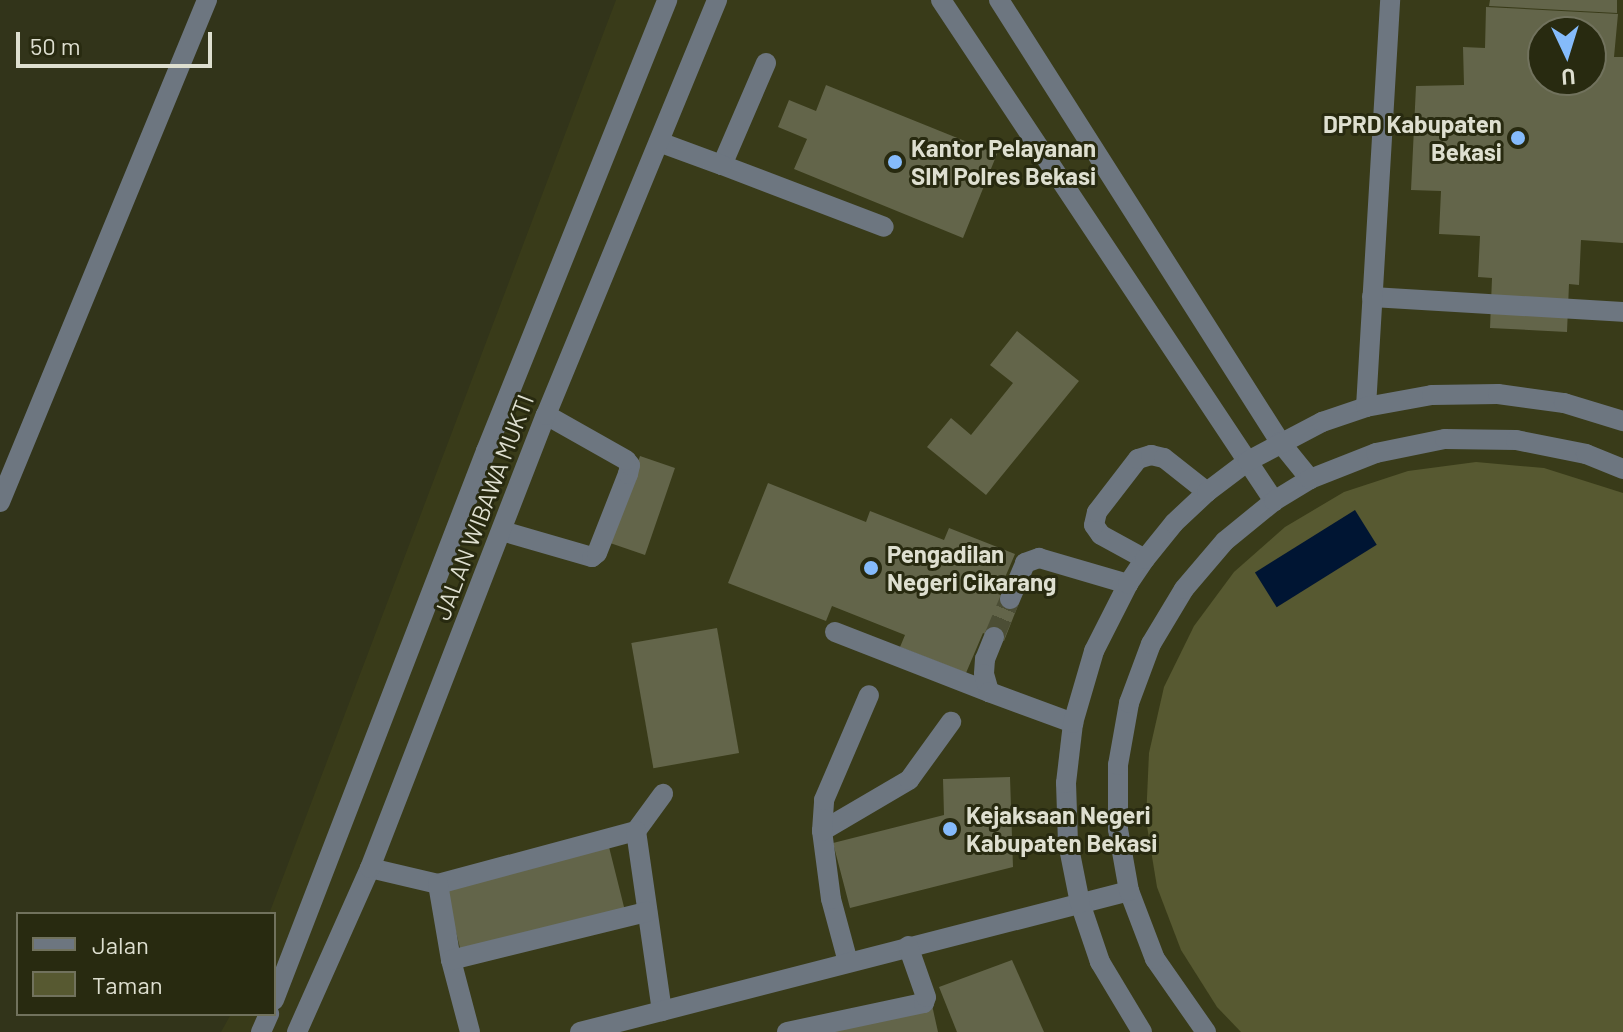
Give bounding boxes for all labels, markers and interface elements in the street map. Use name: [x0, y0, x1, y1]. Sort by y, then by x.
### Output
scale bar: [20, 16, 216, 66]
north arrow: [1527, 16, 1607, 96]
text: 50 m: [30, 31, 81, 60]
text: U: [1561, 64, 1576, 91]
place label: DPRD Kabupaten Bekasi: [1323, 110, 1502, 166]
marker: DPRD Kabupaten Bekasi: [1509, 129, 1527, 147]
place label: Kantor Pelayanan SIM Polres Bekasi: [911, 134, 1096, 190]
marker: Kantor Pelayanan SIM Polres Bekasi: [886, 153, 904, 171]
street label: JALAN WIBAWA MUKTI: [427, 390, 539, 624]
place label: Pengadilan Negeri Cikarang: [887, 540, 1056, 596]
marker: Pengadilan Negeri Cikarang: [862, 559, 880, 577]
place label: Kejaksaan Negeri Kabupaten Bekasi: [966, 801, 1157, 857]
marker: Kejaksaan Negeri Kabupaten Bekasi: [941, 820, 959, 838]
legend: [16, 912, 276, 1016]
text: Jalan: [92, 930, 149, 959]
text: Taman: [92, 970, 163, 999]

